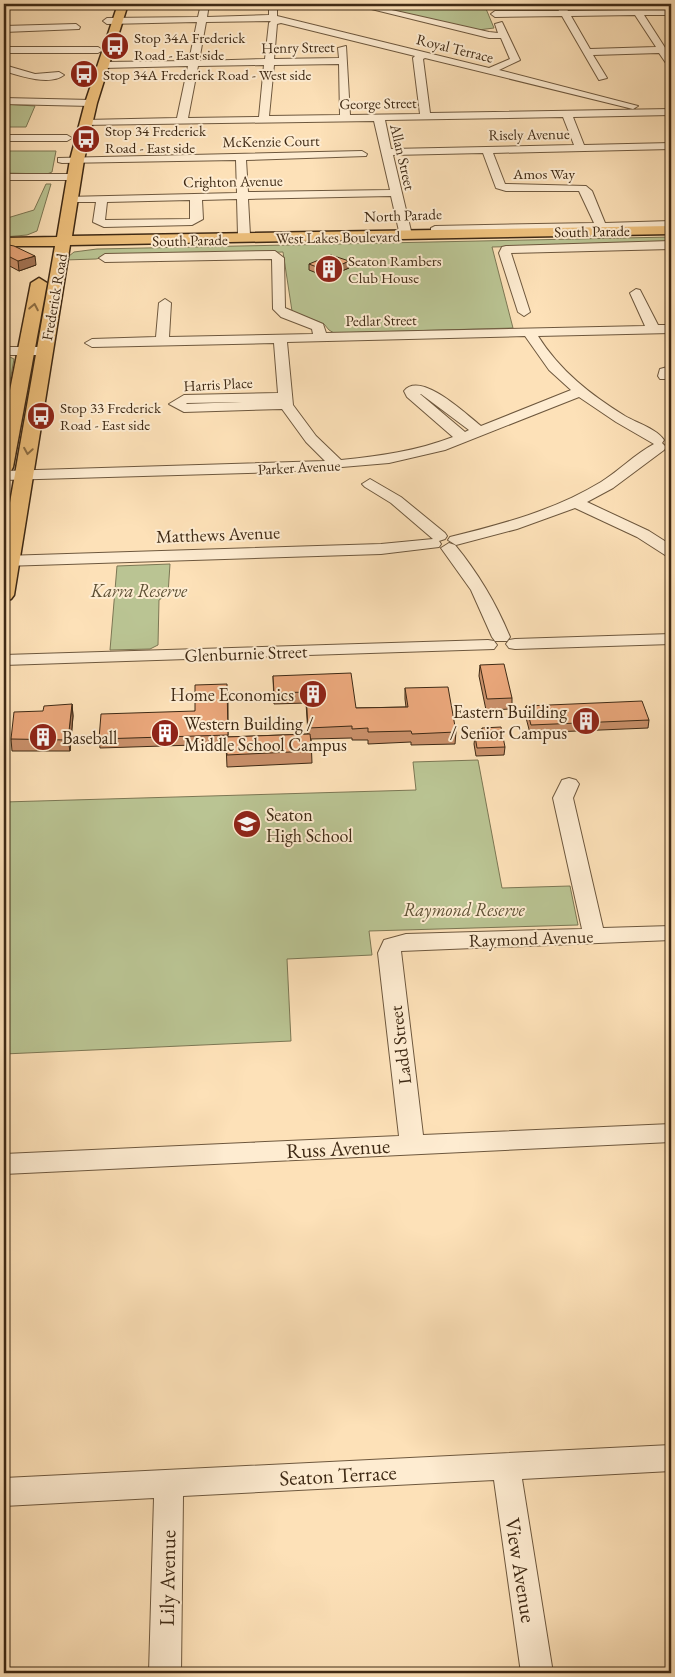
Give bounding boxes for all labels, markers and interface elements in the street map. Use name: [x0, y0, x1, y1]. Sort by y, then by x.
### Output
place label: Stop 34A Frederick Road - East side: [134, 28, 246, 64]
street label: Royal Terrace: [415, 29, 496, 67]
bus stop icon: Stop 34A Frederick Road - East side: [100, 31, 130, 61]
street label: Henry Street: [261, 37, 335, 57]
bus stop icon: Stop 34A Frederick Road - West side: [69, 59, 99, 89]
place label: Stop 34A Frederick Road - West side: [103, 65, 312, 84]
street label: George Street: [339, 93, 417, 113]
place label: Stop 34 Frederick Road - East side: [105, 121, 207, 157]
street label: Allan Street: [386, 121, 420, 192]
bus stop icon: Stop 34 Frederick Road - East side: [71, 124, 101, 154]
street label: Risely Avenue: [488, 124, 570, 144]
street label: McKenzie Court: [222, 131, 320, 151]
street label: Amos Way: [512, 164, 575, 183]
street label: Crighton Avenue: [183, 171, 283, 191]
street label: North Parade: [364, 204, 442, 226]
street label: South Parade: [554, 221, 630, 241]
street label: West Lakes Boulevard: [276, 226, 401, 248]
street label: South Parade: [152, 230, 228, 250]
place label: Seaton Rambers Club House: [348, 251, 442, 287]
street label: Frederick Road: [37, 252, 71, 342]
building icon: Seaton Rambers Club House: [314, 254, 344, 284]
one-way arrow: [28, 303, 39, 312]
street label: Pedlar Street: [345, 310, 417, 330]
street label: Harris Place: [183, 373, 253, 395]
place label: Stop 33 Frederick Road - East side: [60, 398, 162, 434]
bus stop icon: Stop 33 Frederick Road - East side: [26, 401, 56, 431]
one-way arrow: [24, 446, 34, 455]
street label: Parker Avenue: [257, 455, 341, 479]
street label: Matthews Avenue: [156, 520, 280, 548]
park label: Karra Reserve: [90, 579, 188, 602]
street label: Glenburnie Street: [184, 639, 308, 667]
building icon: Home Economics: [298, 679, 328, 709]
place label: Home Economics: [170, 683, 294, 706]
place label: Eastern Building / Senior Campus: [450, 700, 567, 744]
building icon: Eastern Building / Senior Campus: [571, 706, 601, 736]
place label: Western Building / Middle School Campus: [184, 712, 347, 756]
building icon: Western Building / Middle School Campus: [150, 718, 180, 748]
building icon: Baseball: [28, 722, 58, 752]
place label: Baseball: [62, 726, 117, 749]
place label: Seaton High School: [266, 803, 353, 847]
school or university icon: Seaton High School: [232, 809, 262, 839]
park label: Raymond Reserve: [403, 898, 526, 922]
street label: Raymond Avenue: [468, 924, 594, 952]
street label: Ladd Street: [384, 1004, 416, 1086]
street label: Russ Avenue: [285, 1132, 391, 1164]
street label: Seaton Terrace: [279, 1458, 397, 1492]
street label: View Avenue: [499, 1516, 543, 1624]
street label: Lily Avenue: [153, 1530, 181, 1626]

